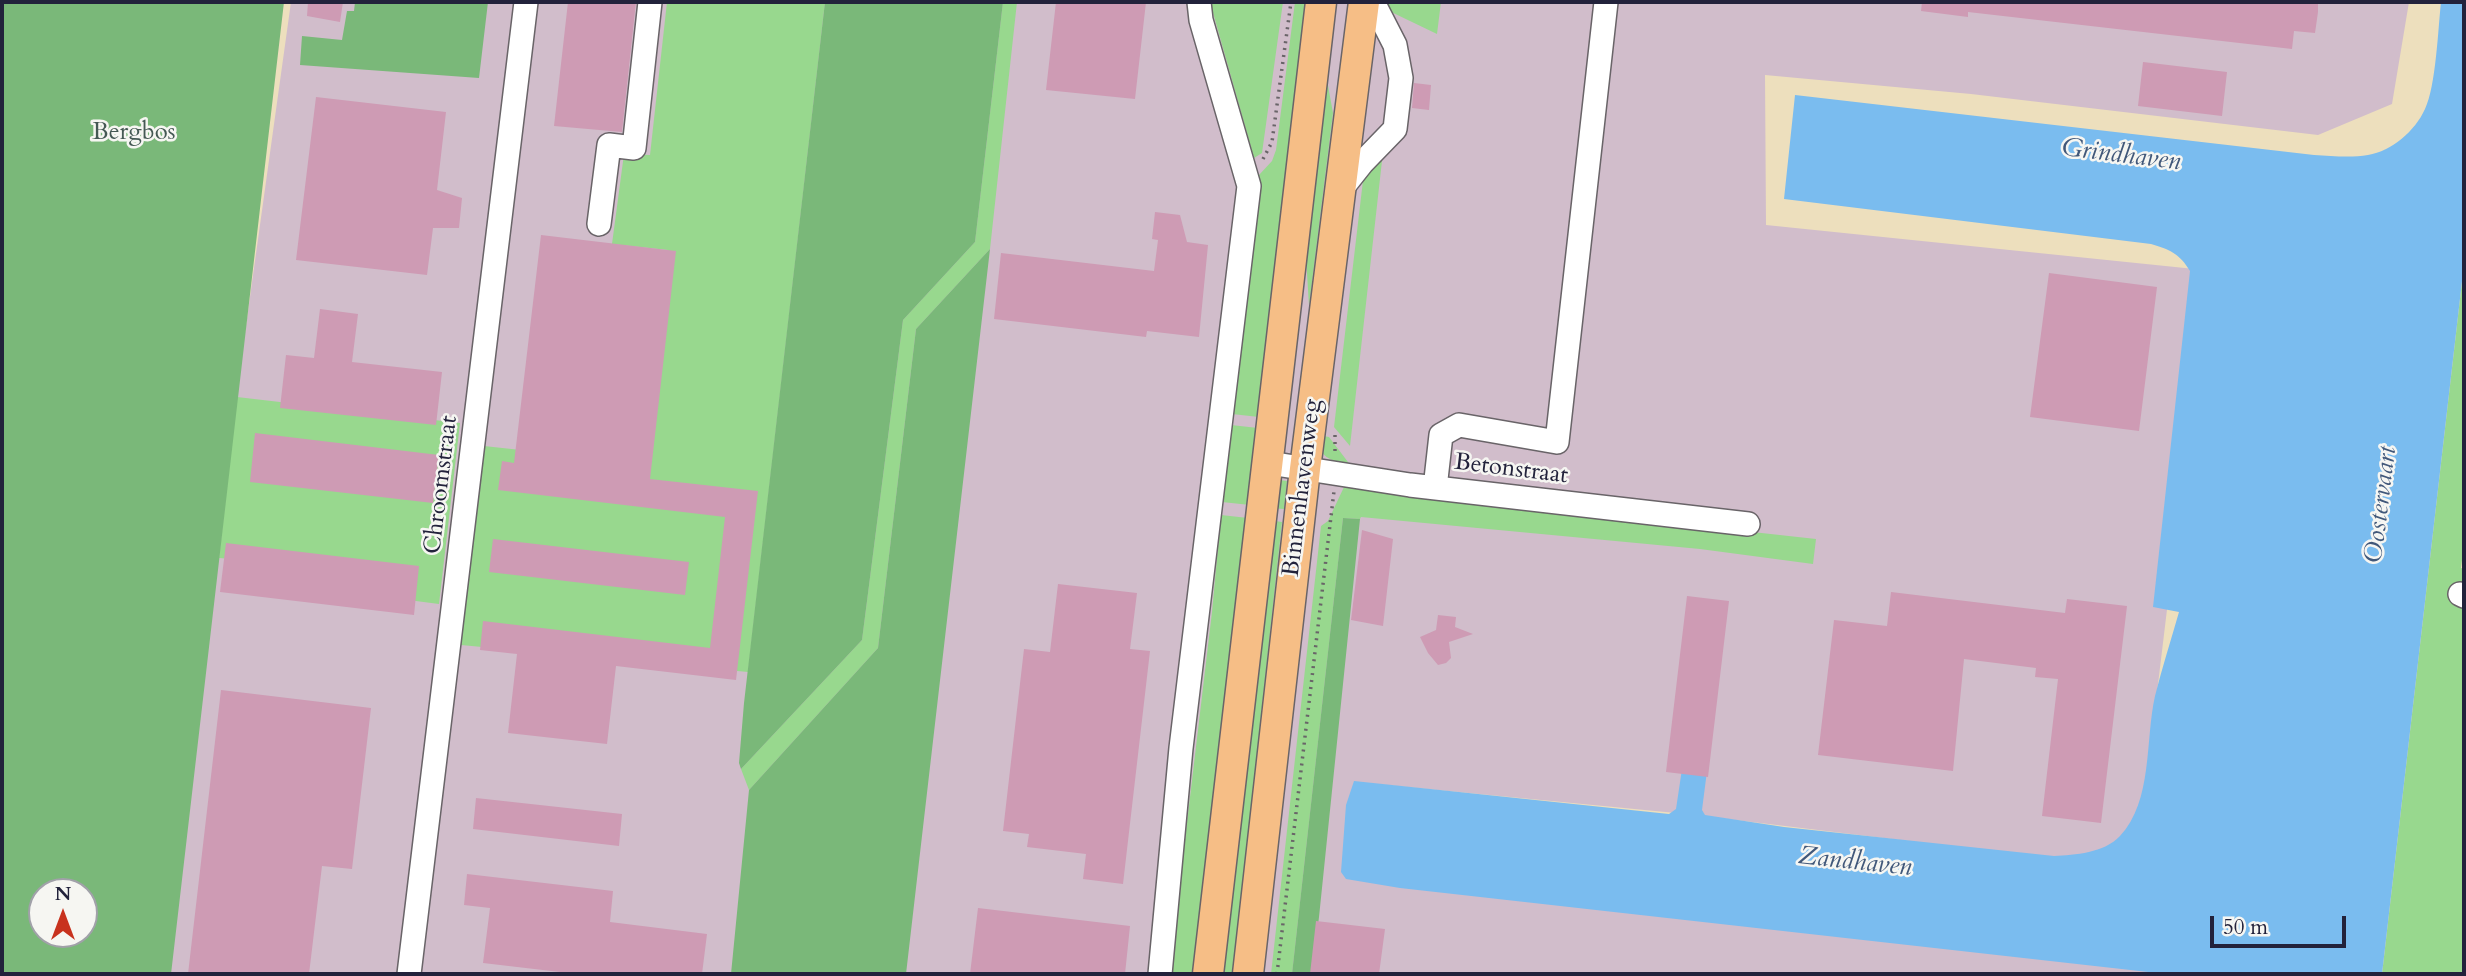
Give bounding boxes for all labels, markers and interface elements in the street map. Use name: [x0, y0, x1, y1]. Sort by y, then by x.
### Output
park label: Bergbos: [92, 119, 176, 147]
water label: Grindhaven: [2060, 133, 2182, 179]
street label: Binnenhavenweg: [1278, 398, 1328, 578]
street label: Chroomstraat: [419, 414, 465, 556]
water label: Oostervaart: [2359, 445, 2405, 565]
street label: Betonstraat: [1453, 449, 1569, 491]
water label: Zandhaven: [1797, 842, 1913, 884]
north arrow: [28, 878, 98, 948]
text: N: [55, 881, 71, 907]
scale bar: [2214, 902, 2350, 946]
text: 50 m: [2223, 913, 2268, 942]

